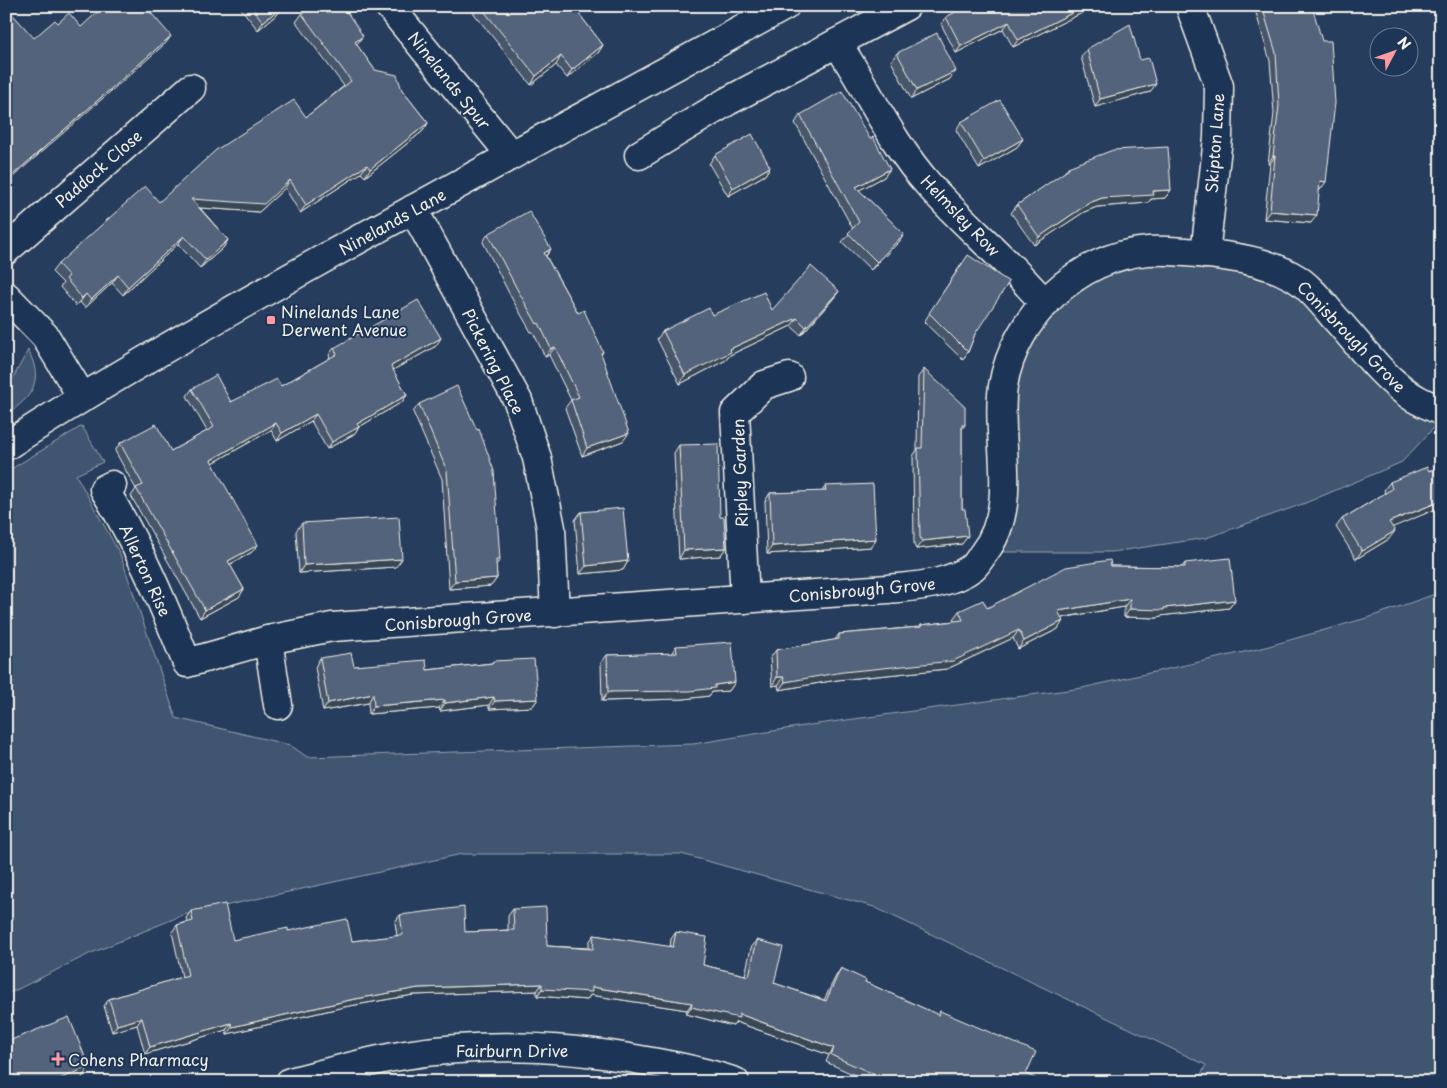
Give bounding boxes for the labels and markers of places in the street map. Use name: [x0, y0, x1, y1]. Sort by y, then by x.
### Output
place label: Ninelands Lane Derwent Avenue: [281, 299, 407, 341]
marker: Ninelands Lane Derwent Avenue: [265, 314, 277, 326]
place label: Cohens Pharmacy: [68, 1047, 209, 1071]
marker: Cohens Pharmacy: [52, 1053, 64, 1065]

